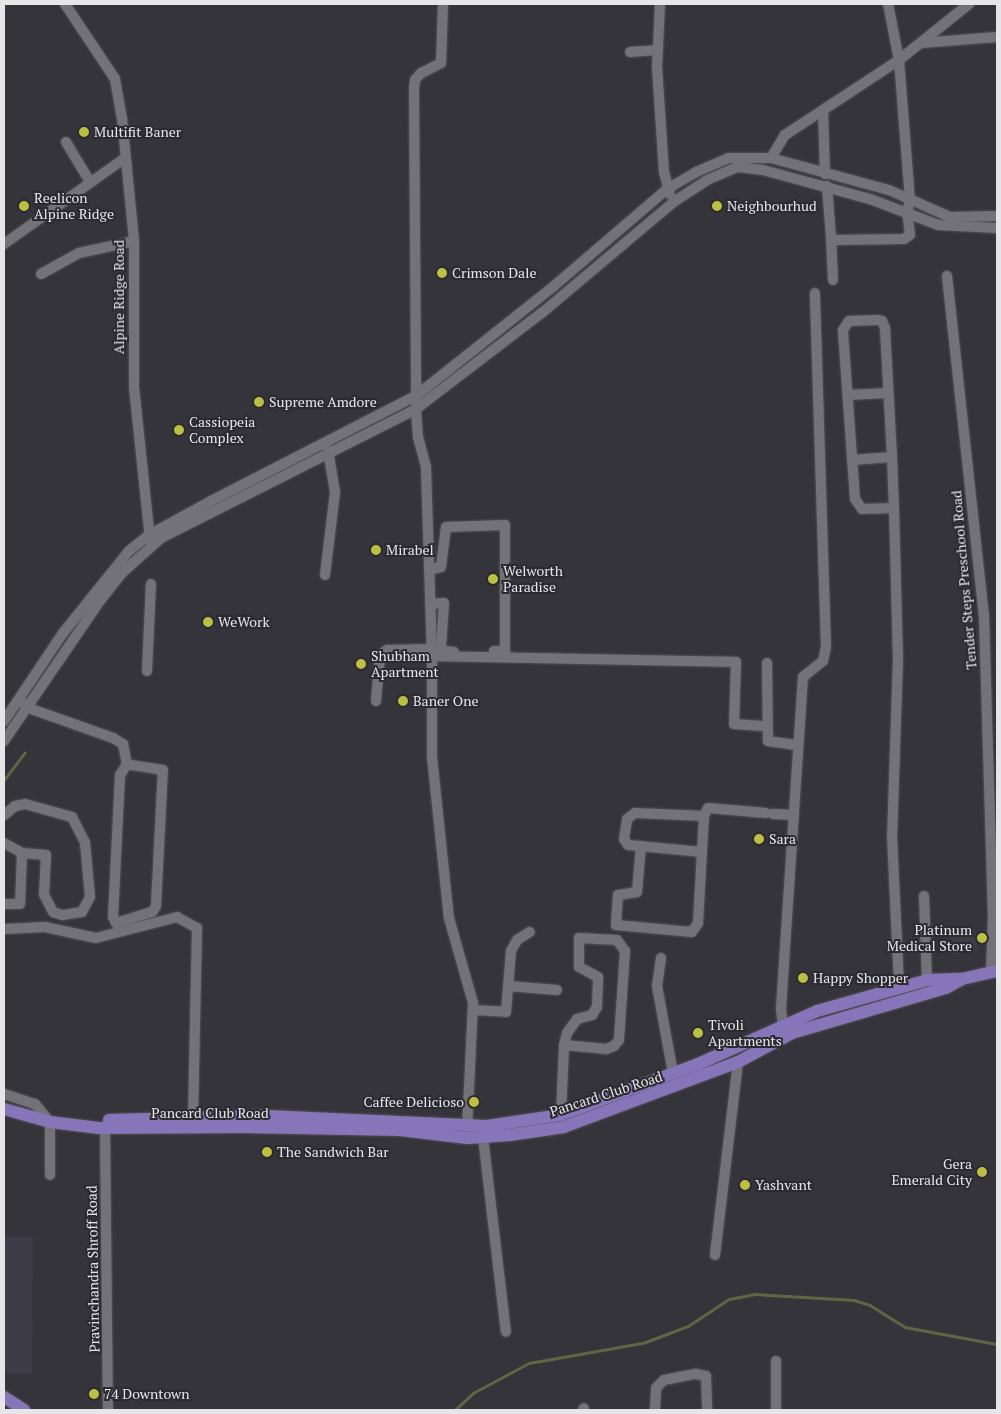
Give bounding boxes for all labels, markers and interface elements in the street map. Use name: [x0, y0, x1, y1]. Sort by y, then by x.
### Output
place label: Multifit Baner: [94, 124, 181, 140]
marker: Multifit Baner: [78, 126, 90, 138]
place label: Reelicon Alpine Ridge: [34, 190, 114, 222]
place label: Neighbourhud: [727, 198, 817, 214]
marker: Reelicon Alpine Ridge: [18, 200, 30, 212]
marker: Neighbourhud: [711, 200, 723, 212]
street label: Alpine Ridge Road: [111, 240, 127, 354]
place label: Crimson Dale: [452, 265, 536, 281]
marker: Crimson Dale: [436, 267, 448, 279]
place label: Supreme Amdore: [269, 394, 377, 410]
marker: Supreme Amdore: [253, 396, 265, 408]
place label: Cassiopeia Complex: [189, 414, 255, 447]
marker: Cassiopeia Complex: [173, 424, 185, 436]
street label: Tender Steps Preschool Road: [948, 490, 980, 670]
place label: Mirabel: [386, 542, 434, 558]
marker: Mirabel: [370, 544, 382, 556]
place label: Welworth Paradise: [503, 563, 563, 596]
marker: Welworth Paradise: [487, 573, 499, 585]
place label: WeWork: [218, 614, 270, 630]
marker: WeWork: [202, 616, 214, 628]
place label: Shubham Apartment: [371, 648, 439, 680]
marker: Shubham Apartment: [355, 658, 367, 670]
place label: Baner One: [413, 693, 479, 709]
marker: Baner One: [397, 695, 409, 707]
place label: Sara: [769, 831, 796, 847]
marker: Sara: [753, 833, 765, 845]
place label: Platinum Medical Store: [887, 922, 972, 954]
marker: Platinum Medical Store: [976, 932, 988, 944]
place label: Happy Shopper: [813, 970, 908, 986]
marker: Happy Shopper: [797, 972, 809, 984]
place label: Tivoli Apartments: [708, 1017, 782, 1050]
marker: Tivoli Apartments: [692, 1027, 704, 1039]
street label: Pancard Club Road: [548, 1068, 664, 1120]
place label: Caffee Delicioso: [363, 1094, 464, 1110]
marker: Caffee Delicioso: [468, 1096, 480, 1108]
street label: Pancard Club Road: [151, 1105, 269, 1121]
place label: The Sandwich Bar: [277, 1144, 389, 1160]
marker: The Sandwich Bar: [261, 1146, 273, 1158]
place label: Gera Emerald City: [891, 1156, 972, 1188]
marker: Gera Emerald City: [976, 1166, 988, 1178]
place label: Yashvant: [755, 1177, 812, 1193]
marker: Yashvant: [739, 1179, 751, 1191]
street label: Pravinchandra Shroff Road: [83, 1185, 103, 1353]
place label: 74 Downtown: [104, 1386, 190, 1402]
marker: 74 Downtown: [88, 1388, 100, 1400]

